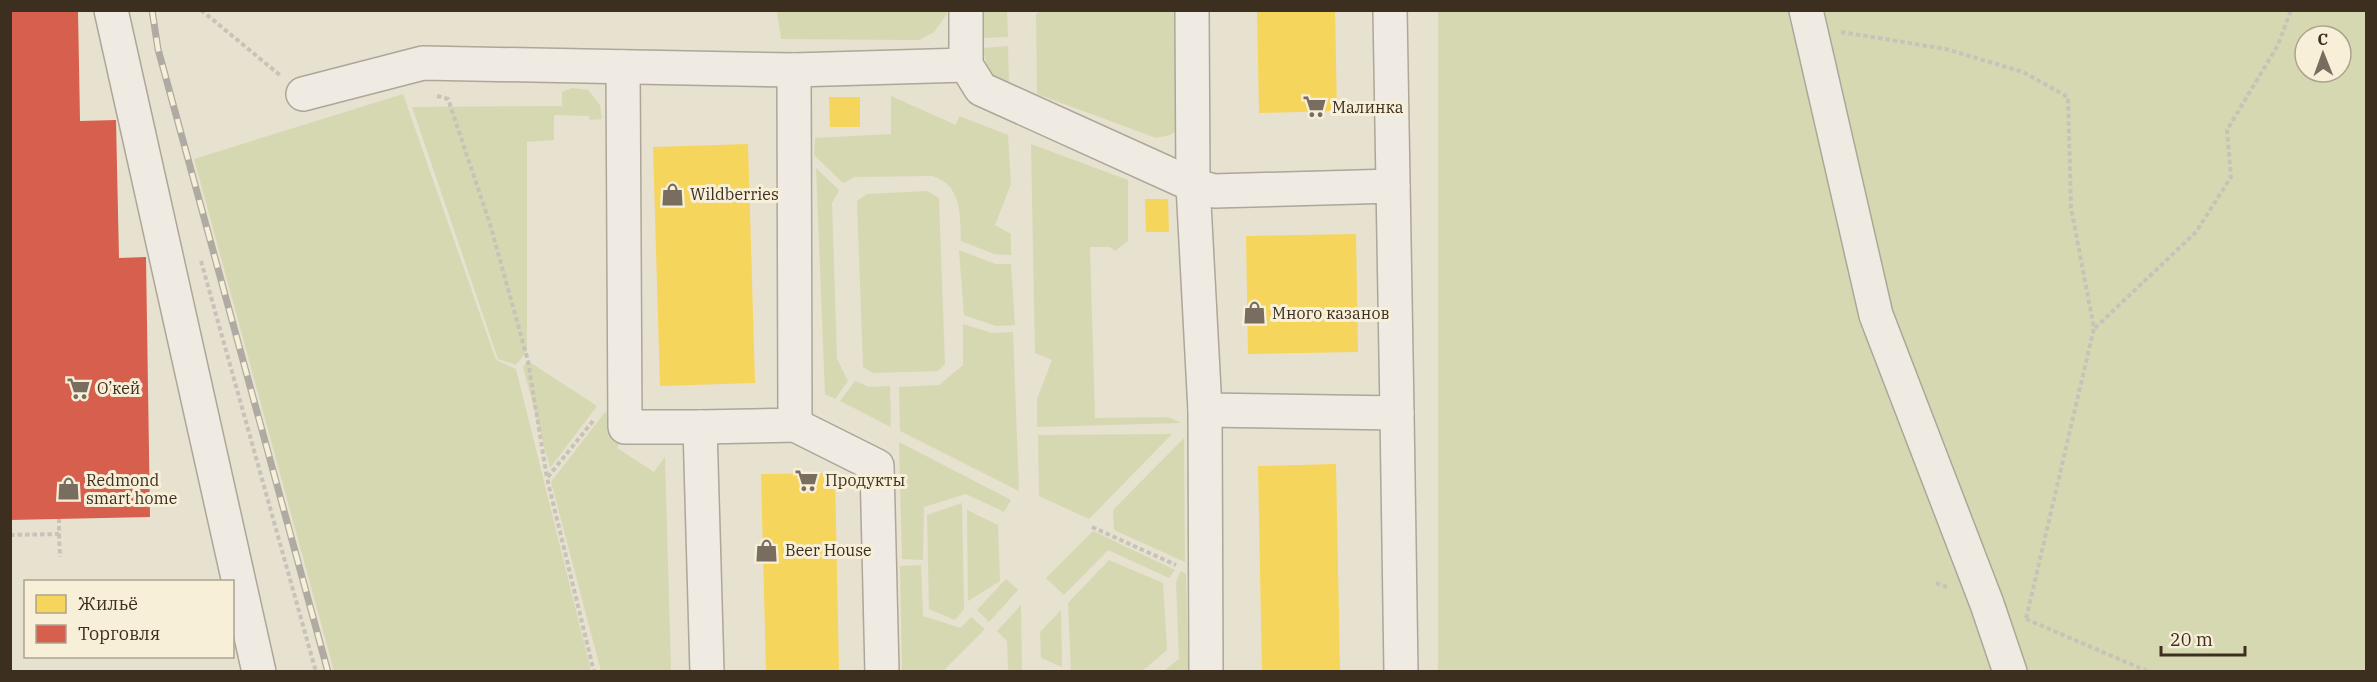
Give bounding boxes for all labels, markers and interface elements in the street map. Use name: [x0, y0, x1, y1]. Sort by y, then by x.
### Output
north arrow: [2293, 24, 2353, 84]
text: С: [2317, 29, 2328, 49]
supermarket icon: Малинка: [1301, 94, 1327, 120]
place label: Малинка: [1332, 97, 1404, 117]
shop icon: Wildberries: [659, 181, 685, 207]
place label: Wildberries: [690, 184, 779, 204]
shop icon: Много казанов: [1241, 300, 1267, 326]
place label: Много казанов: [1272, 303, 1389, 323]
supermarket icon: О’кей: [66, 375, 92, 401]
place label: О’кей: [97, 378, 140, 398]
supermarket icon: Продукты: [794, 467, 820, 493]
place label: Redmond smart home: [86, 470, 177, 508]
place label: Продукты: [825, 470, 905, 490]
shop icon: Redmond smart home: [55, 476, 81, 502]
shop icon: Beer House: [754, 537, 780, 563]
place label: Beer House: [785, 540, 872, 560]
legend: [24, 580, 234, 658]
text: Жильё: [78, 592, 138, 615]
scale bar: [2161, 619, 2245, 657]
text: Торговля: [78, 622, 160, 645]
text: 20 m: [2170, 628, 2213, 651]

